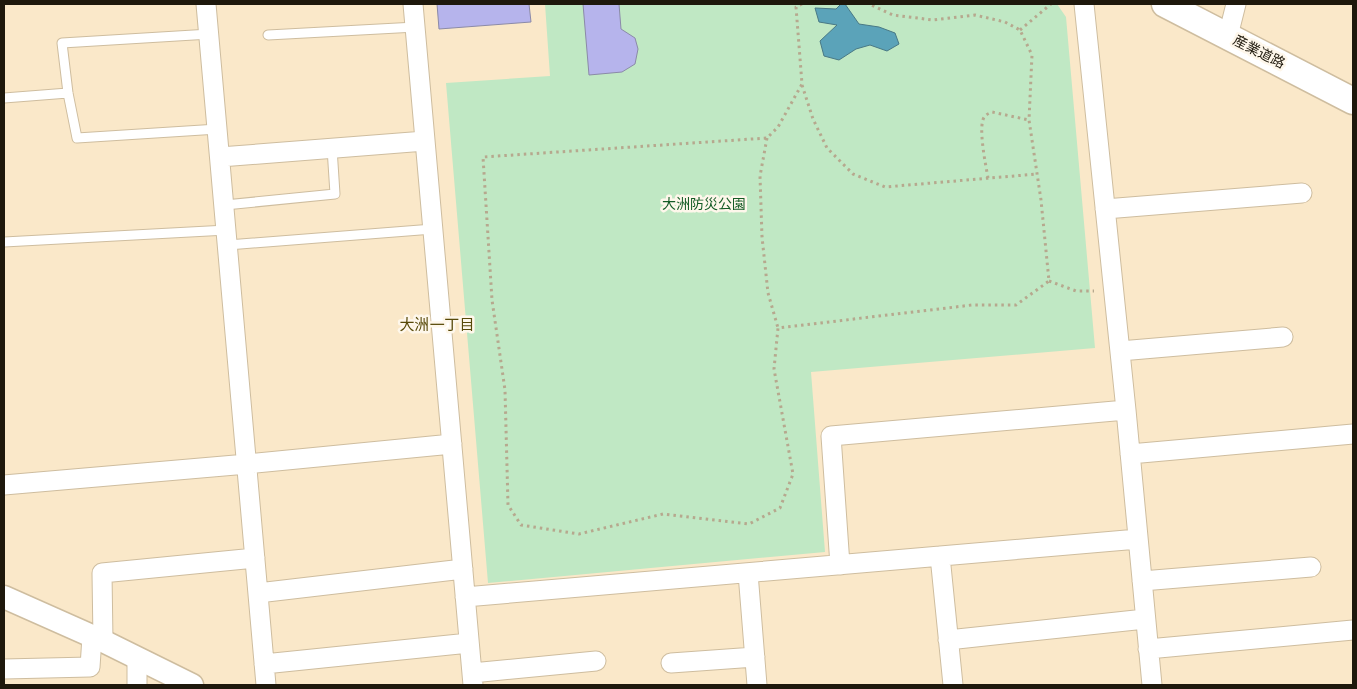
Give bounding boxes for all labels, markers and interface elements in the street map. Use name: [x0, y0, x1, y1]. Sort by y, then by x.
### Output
street label: 産業道路: [1230, 32, 1288, 72]
park label: 大洲防災公園: [662, 196, 746, 213]
district label: 大洲一丁目: [399, 316, 475, 334]

